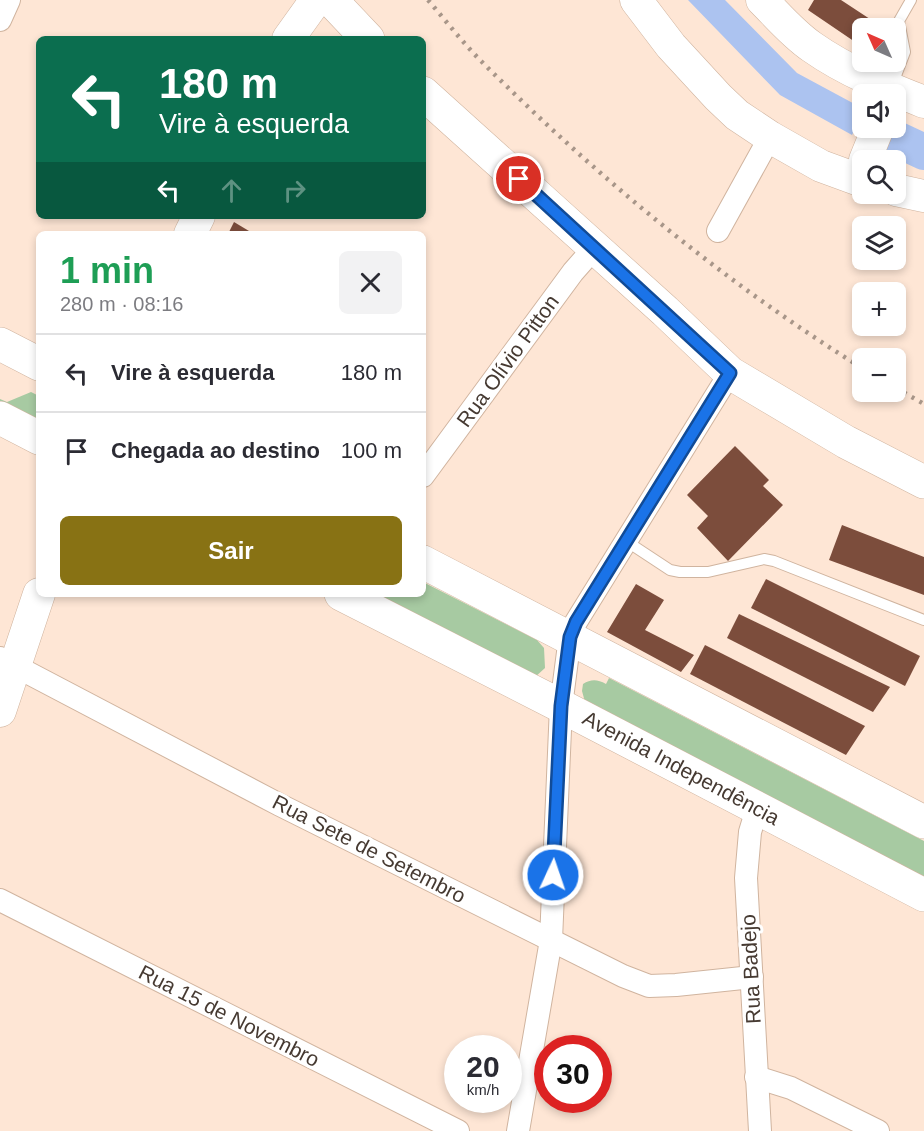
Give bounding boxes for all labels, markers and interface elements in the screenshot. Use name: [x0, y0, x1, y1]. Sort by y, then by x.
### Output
north arrow: [852, 18, 906, 72]
map controls: [852, 18, 906, 402]
icon: left: [60, 60, 138, 138]
text: 180 m: [159, 60, 278, 107]
button: sound: [852, 84, 906, 138]
text: Vire à esquerda: [159, 109, 349, 139]
button: search: [852, 150, 906, 204]
pin: [493, 153, 544, 204]
icon: arrive: [502, 162, 535, 195]
icon: left: [152, 174, 185, 207]
icon: ahead: [215, 174, 248, 207]
icon: right: [278, 174, 311, 207]
button: layers: [852, 216, 906, 270]
text: 1 min: [60, 250, 154, 291]
button: close: [339, 251, 402, 314]
button: +: [852, 282, 906, 336]
street label: Rua Olívio Pitton: [452, 290, 563, 431]
text: 280 m · 08:16: [60, 293, 183, 315]
button: −: [852, 348, 906, 402]
icon: left: [60, 357, 93, 390]
text: Vire à esquerda: [111, 360, 274, 385]
text: 180 m: [341, 360, 402, 385]
icon: arrive: [60, 435, 93, 468]
text: Chegada ao destino: [111, 438, 320, 463]
text: 100 m: [341, 438, 402, 463]
button: Sair: [60, 516, 402, 585]
street label: Avenida Independência: [579, 706, 784, 829]
street label: Rua Sete de Setembro: [269, 790, 470, 907]
position arrow: [521, 843, 585, 907]
street label: Rua Badejo: [736, 914, 765, 1024]
street label: Rua 15 de Novembro: [135, 960, 323, 1071]
speed limit sign: 30: [534, 1035, 612, 1113]
text: 20: [466, 1050, 500, 1083]
text: km/h: [467, 1081, 499, 1098]

